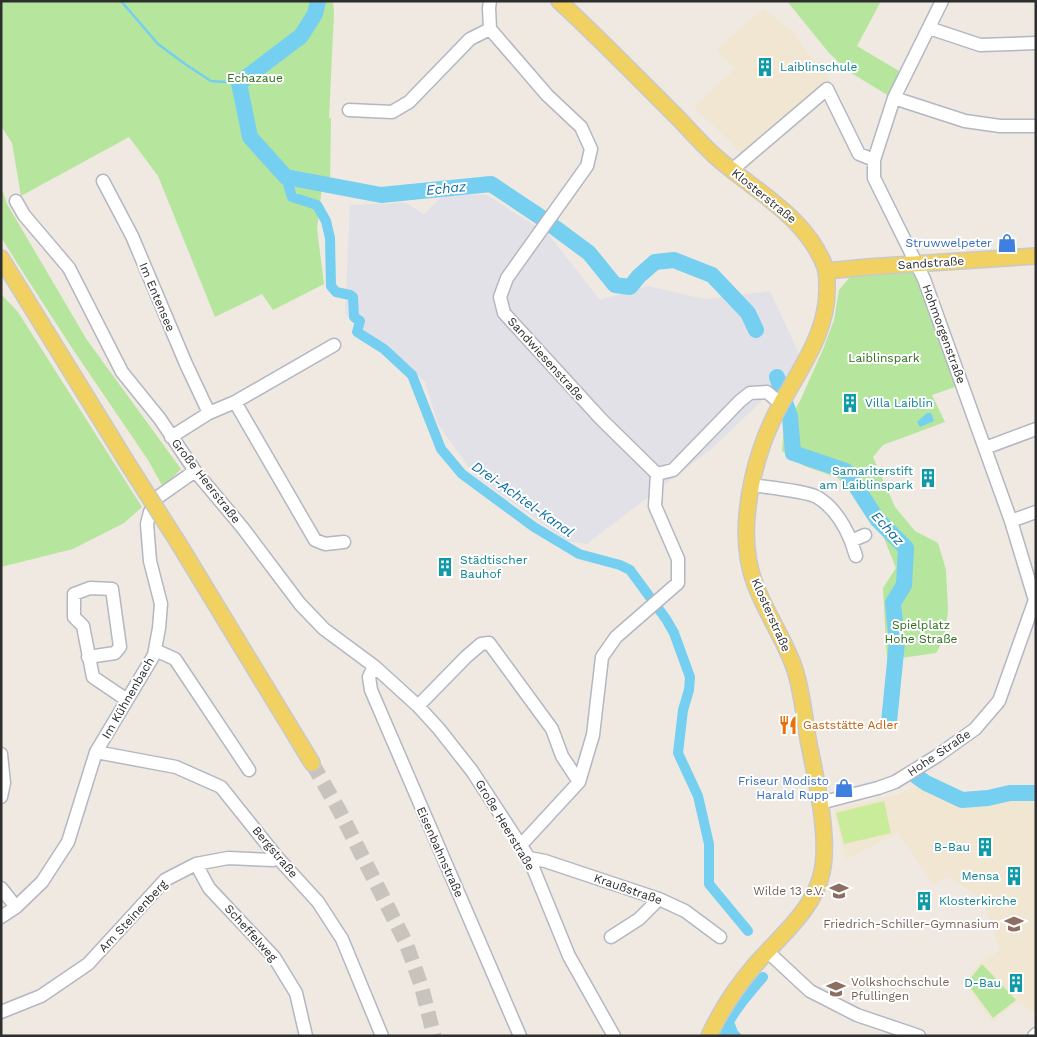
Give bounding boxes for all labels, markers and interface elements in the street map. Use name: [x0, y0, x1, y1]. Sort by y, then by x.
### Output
building icon: Laiblinschule: [754, 56, 776, 78]
place label: Laiblinschule: [780, 60, 858, 74]
park label: Echazaue: [227, 71, 283, 85]
street label: Klosterstraße: [729, 166, 799, 226]
water label: Echaz: [425, 178, 468, 198]
shop icon: Struwwelpeter: [996, 232, 1018, 254]
place label: Struwwelpeter: [905, 236, 992, 250]
street label: Sandstraße: [897, 254, 965, 272]
street label: Im Entensee: [136, 260, 178, 334]
street label: Hohmorgenstraße: [920, 282, 968, 386]
street label: Sandwiesenstraße: [505, 314, 587, 404]
park label: Laiblinspark: [848, 351, 920, 365]
building icon: Villa Laiblin: [839, 392, 861, 414]
place label: Villa Laiblin: [865, 396, 933, 410]
street label: Große Heerstraße: [169, 436, 243, 526]
water label: Drei-Achtel-Kanal: [469, 458, 577, 540]
place label: Samariterstift am Laiblinspark: [819, 464, 913, 492]
building icon: Samariterstift am Laiblinspark: [917, 467, 939, 489]
water label: Echaz: [869, 508, 908, 549]
place label: Städtischer Bauhof: [460, 553, 528, 581]
building icon: Städtischer Bauhof: [434, 556, 456, 578]
street label: Klosterstraße: [749, 576, 793, 654]
park label: Spielplatz Hohe Straße: [885, 618, 958, 646]
street label: Im Kühnenbach: [99, 655, 157, 741]
restaurant icon: Gaststätte Adler: [777, 714, 799, 736]
place label: Gaststätte Adler: [803, 718, 898, 732]
street label: Hohe Straße: [905, 727, 973, 779]
place label: Friseur Modisto Harald Rupp: [738, 774, 829, 802]
street label: Große Heerstraße: [472, 777, 538, 873]
shop icon: Friseur Modisto Harald Rupp: [833, 777, 855, 799]
street label: Eisenbahnstraße: [414, 804, 466, 900]
street label: Bergstraße: [249, 823, 301, 881]
building icon: B-Bau: [974, 836, 996, 858]
place label: B-Bau: [934, 840, 970, 854]
building icon: Mensa: [1003, 865, 1025, 887]
place label: Mensa: [961, 869, 999, 883]
street label: Kraußstraße: [592, 871, 664, 907]
street label: Am Steinenberg: [96, 877, 170, 955]
school or university icon: Wilde 13 e.V.: [828, 880, 850, 902]
place label: Wilde 13 e.V.: [753, 884, 824, 898]
building icon: Klosterkirche: [913, 890, 935, 912]
place label: Klosterkirche: [939, 894, 1017, 908]
street label: Scheffelweg: [222, 902, 281, 965]
school or university icon: Friedrich-Schiller-Gymnasium: [1003, 913, 1025, 935]
place label: Friedrich-Schiller-Gymnasium: [823, 917, 999, 931]
building icon: D-Bau: [1005, 972, 1027, 994]
place label: Volkshochschule Pfullingen: [851, 975, 949, 1003]
place label: D-Bau: [964, 976, 1001, 990]
school or university icon: Volkshochschule Pfullingen: [825, 978, 847, 1000]

